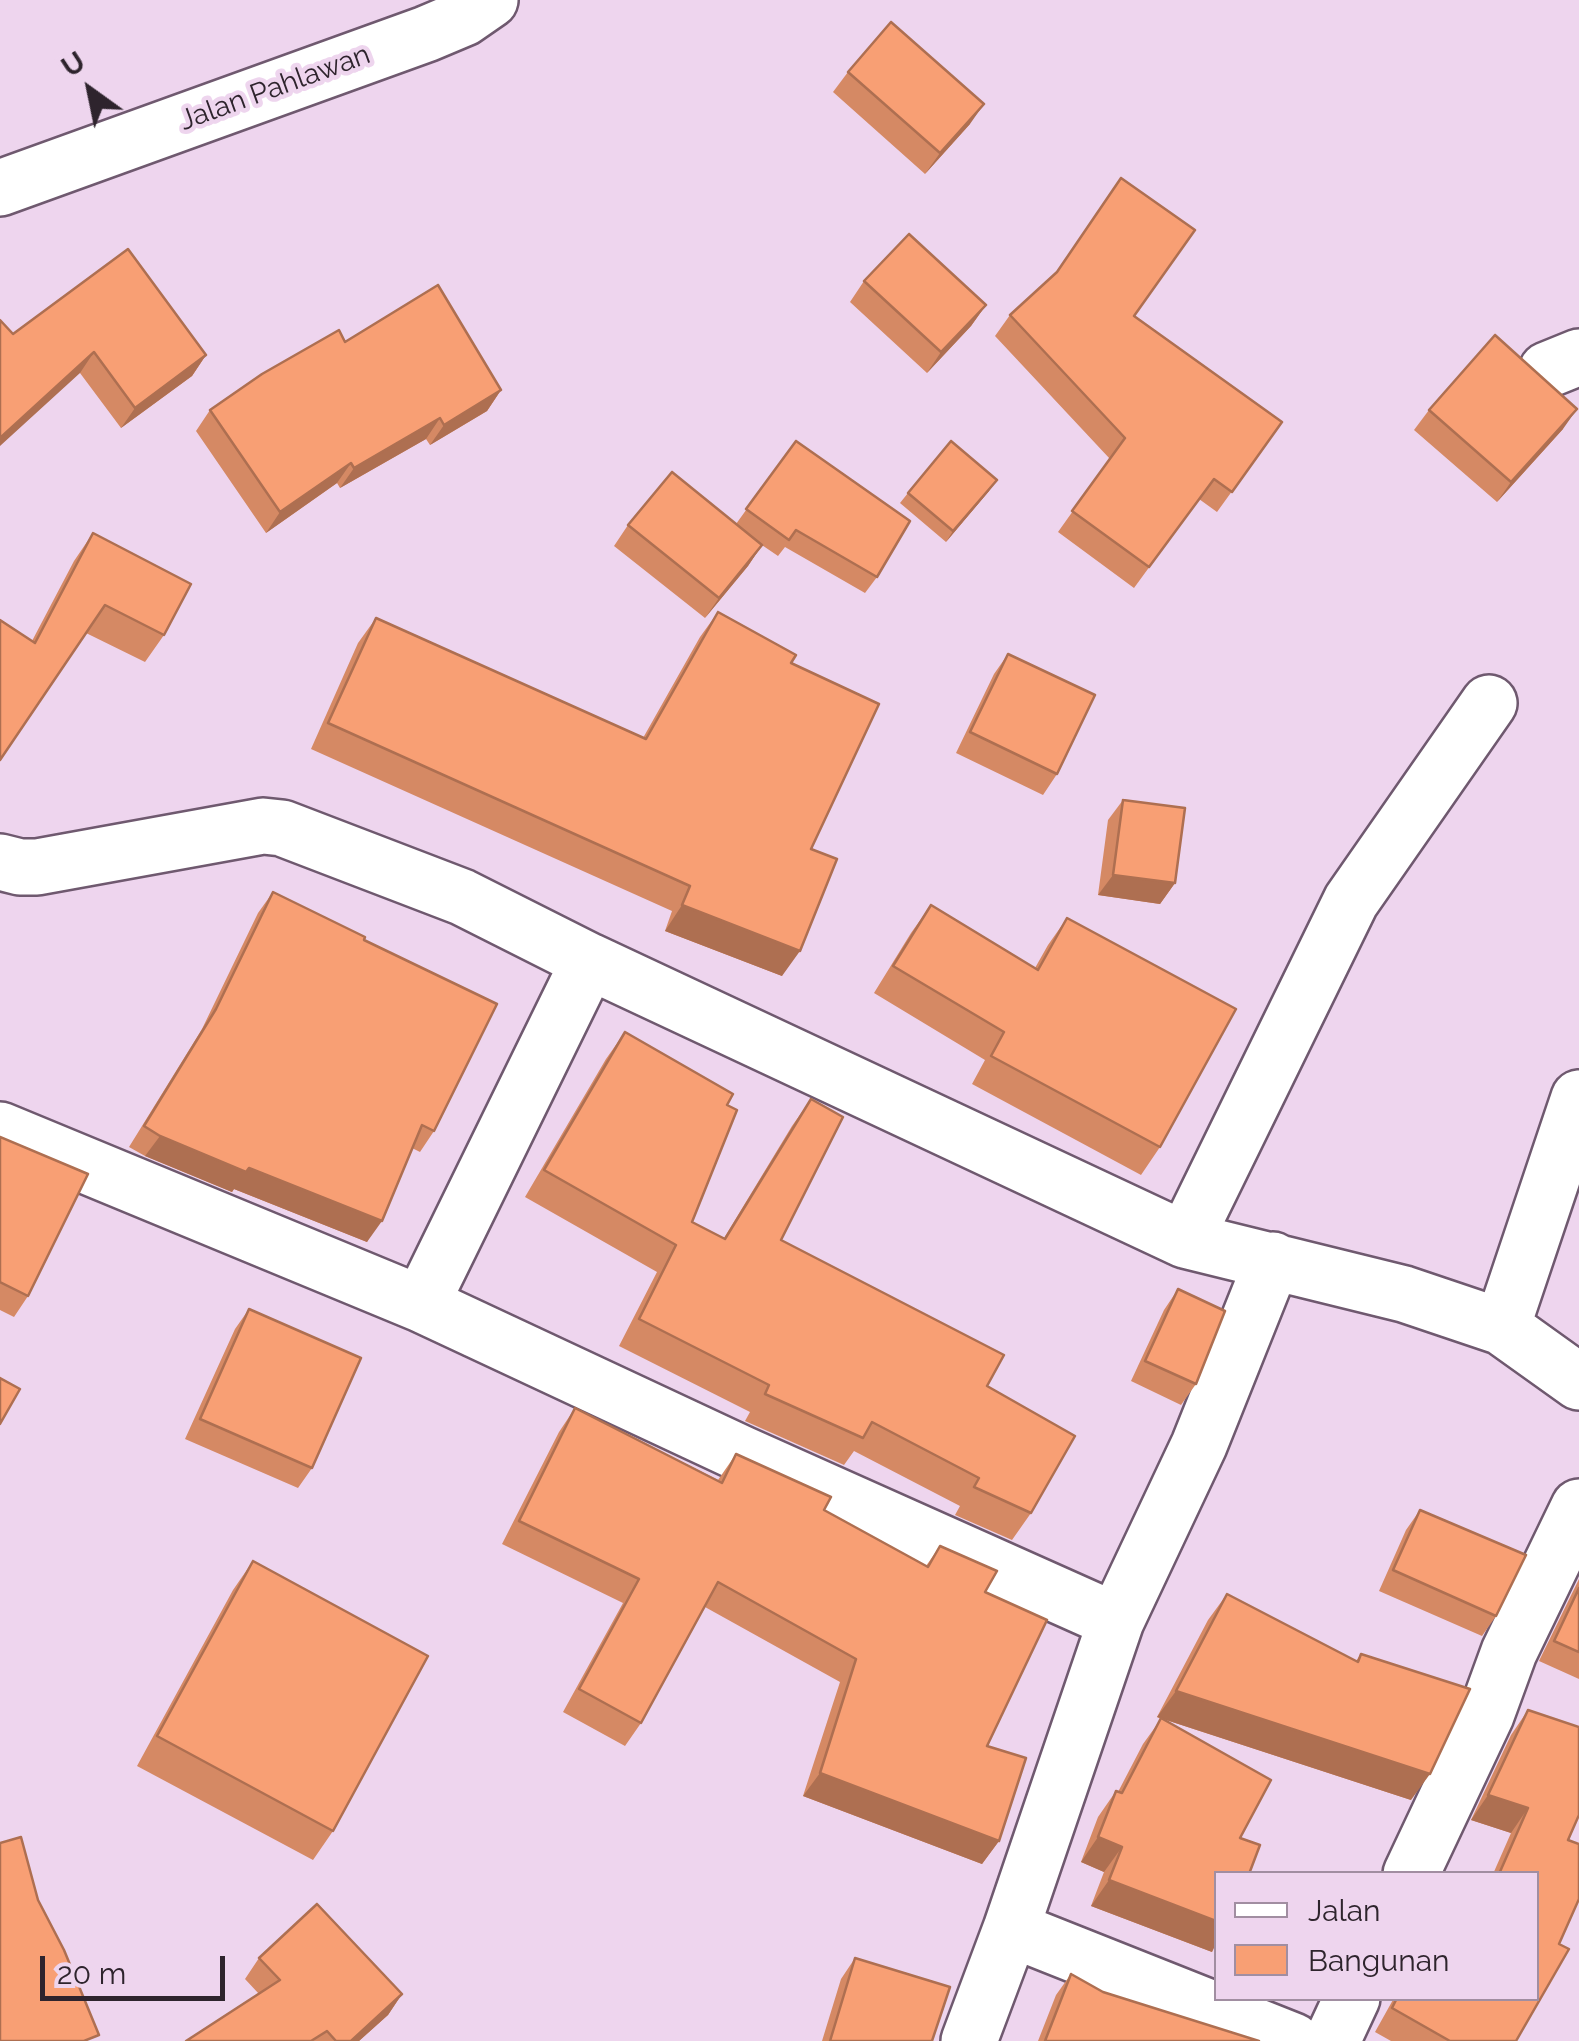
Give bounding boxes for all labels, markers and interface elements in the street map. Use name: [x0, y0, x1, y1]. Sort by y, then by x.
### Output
street label: Jalan Pahlawan: [175, 38, 375, 138]
north arrow: [40, 40, 140, 140]
text: U: [56, 45, 91, 84]
legend: [1214, 1871, 1539, 2001]
text: Jalan: [1308, 1893, 1381, 1928]
scale bar: [45, 1936, 230, 1998]
text: Bangunan: [1308, 1943, 1450, 1978]
text: 20 m: [57, 1956, 126, 1991]

